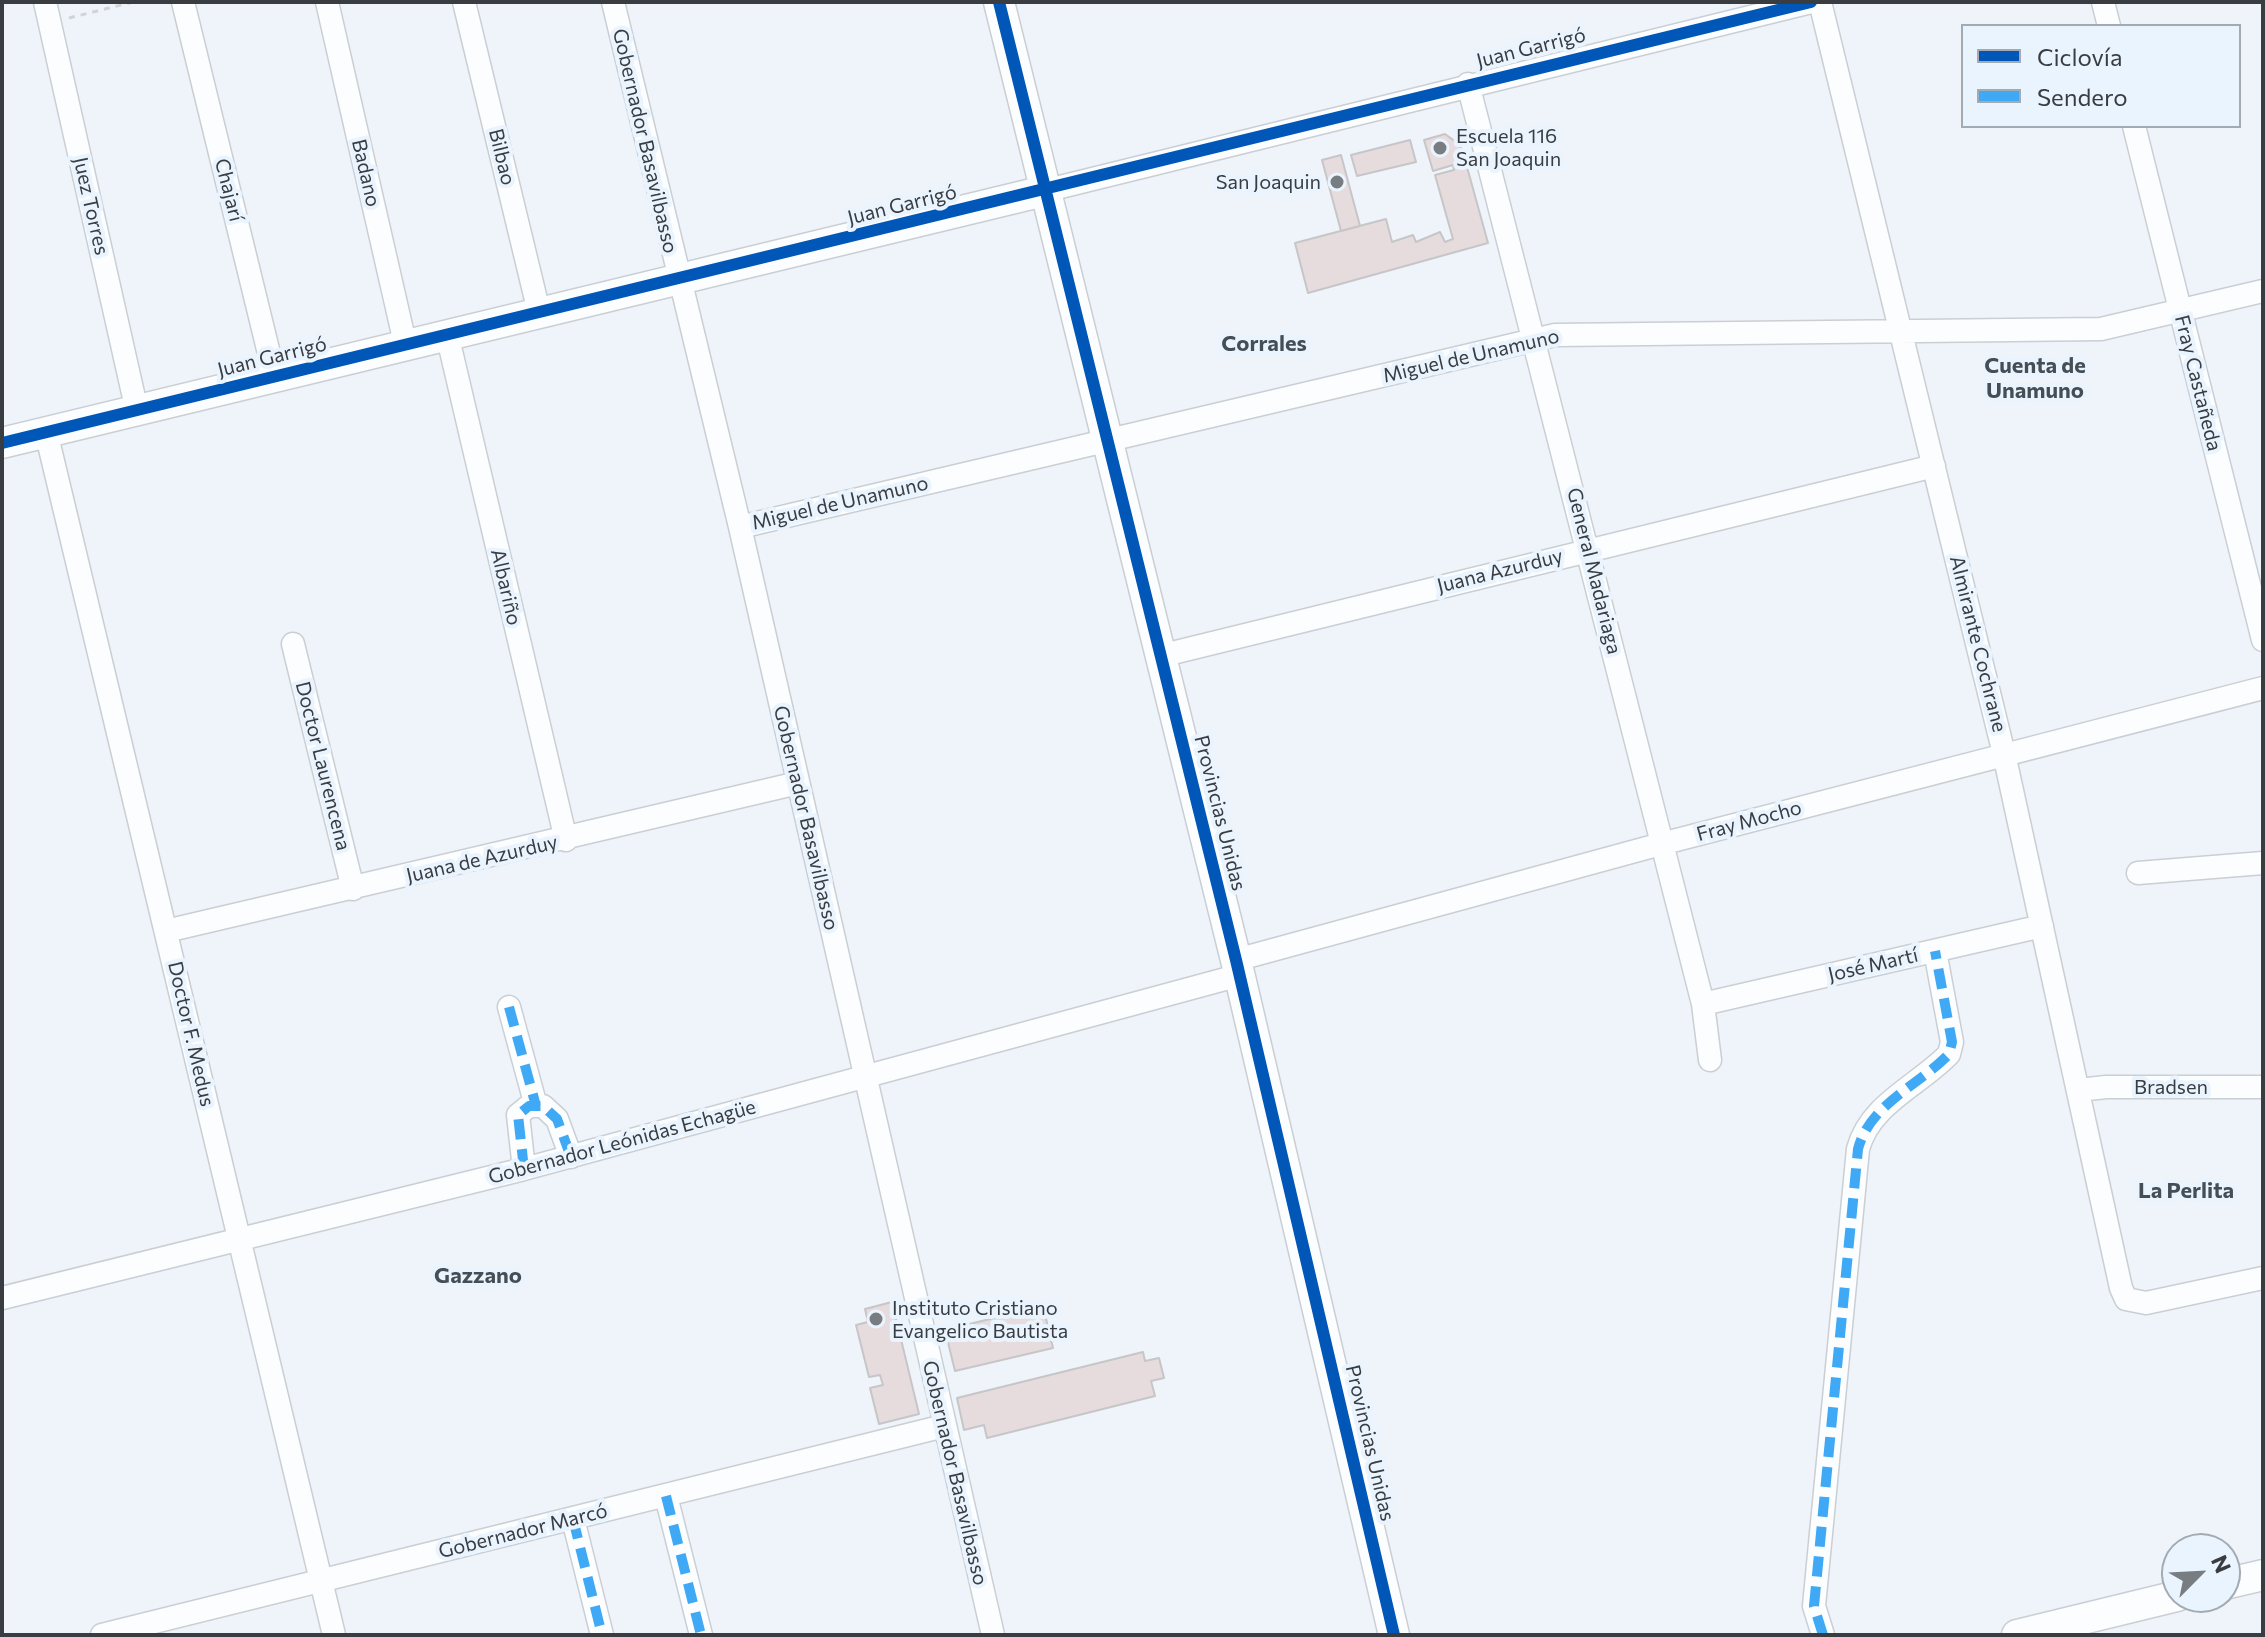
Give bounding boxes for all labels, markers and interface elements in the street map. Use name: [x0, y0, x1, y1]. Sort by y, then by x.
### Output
street label: Juan Garrigó: [1474, 23, 1588, 73]
legend: [1961, 24, 2241, 128]
street label: Gobernador Basavilbasso: [607, 26, 683, 256]
text: Ciclovía: [2037, 42, 2123, 71]
text: Sendero: [2037, 82, 2128, 111]
place label: Escuela 116 San Joaquin: [1456, 124, 1561, 171]
street label: Bilbao: [483, 126, 521, 188]
street label: Badano: [347, 137, 385, 209]
marker: Escuela 116 San Joaquin: [1431, 139, 1449, 157]
street label: Juez Torres: [68, 155, 114, 257]
street label: Chajarí: [210, 156, 248, 224]
place label: San Joaquin: [1216, 170, 1321, 194]
marker: San Joaquin: [1328, 173, 1346, 191]
street label: Juan Garrigó: [845, 180, 959, 230]
street label: Fray Castañeda: [2170, 313, 2226, 453]
street label: Miguel de Unamuno: [1380, 324, 1562, 388]
district label: Corrales: [1221, 331, 1307, 357]
street label: Juan Garrigó: [215, 332, 329, 382]
district label: Cuenta de Unamuno: [1984, 353, 2086, 404]
street label: Miguel de Unamuno: [749, 471, 931, 535]
street label: General Madariaga: [1562, 485, 1626, 657]
street label: Juana Azurduy: [1435, 544, 1565, 598]
street label: Albariño: [486, 546, 526, 628]
street label: Almirante Cochrane: [1944, 553, 2012, 735]
street label: Doctor Laurencena: [290, 679, 356, 853]
street label: Gobernador Basavilbasso: [768, 703, 844, 933]
street label: Provincias Unidas: [1189, 733, 1251, 893]
street label: Fray Mocho: [1694, 795, 1804, 847]
street label: Juana de Azurduy: [404, 830, 560, 888]
street label: José Martí: [1826, 943, 1920, 987]
street label: Doctor F. Medus: [163, 959, 219, 1109]
street label: Bradsen: [2134, 1075, 2208, 1099]
street label: Gobernador Leónidas Echagüe: [486, 1095, 758, 1189]
district label: La Perlita: [2138, 1178, 2234, 1204]
district label: Gazzano: [434, 1263, 522, 1289]
place label: Instituto Cristiano Evangelico Bautista: [892, 1296, 1068, 1343]
marker: Instituto Cristiano Evangelico Bautista: [867, 1310, 885, 1328]
street label: Gobernador Basavilbasso: [917, 1358, 993, 1588]
street label: Provincias Unidas: [1340, 1363, 1400, 1523]
street label: Gobernador Marcó: [436, 1498, 610, 1564]
north arrow: [2161, 1533, 2241, 1613]
text: N: [2206, 1551, 2237, 1577]

